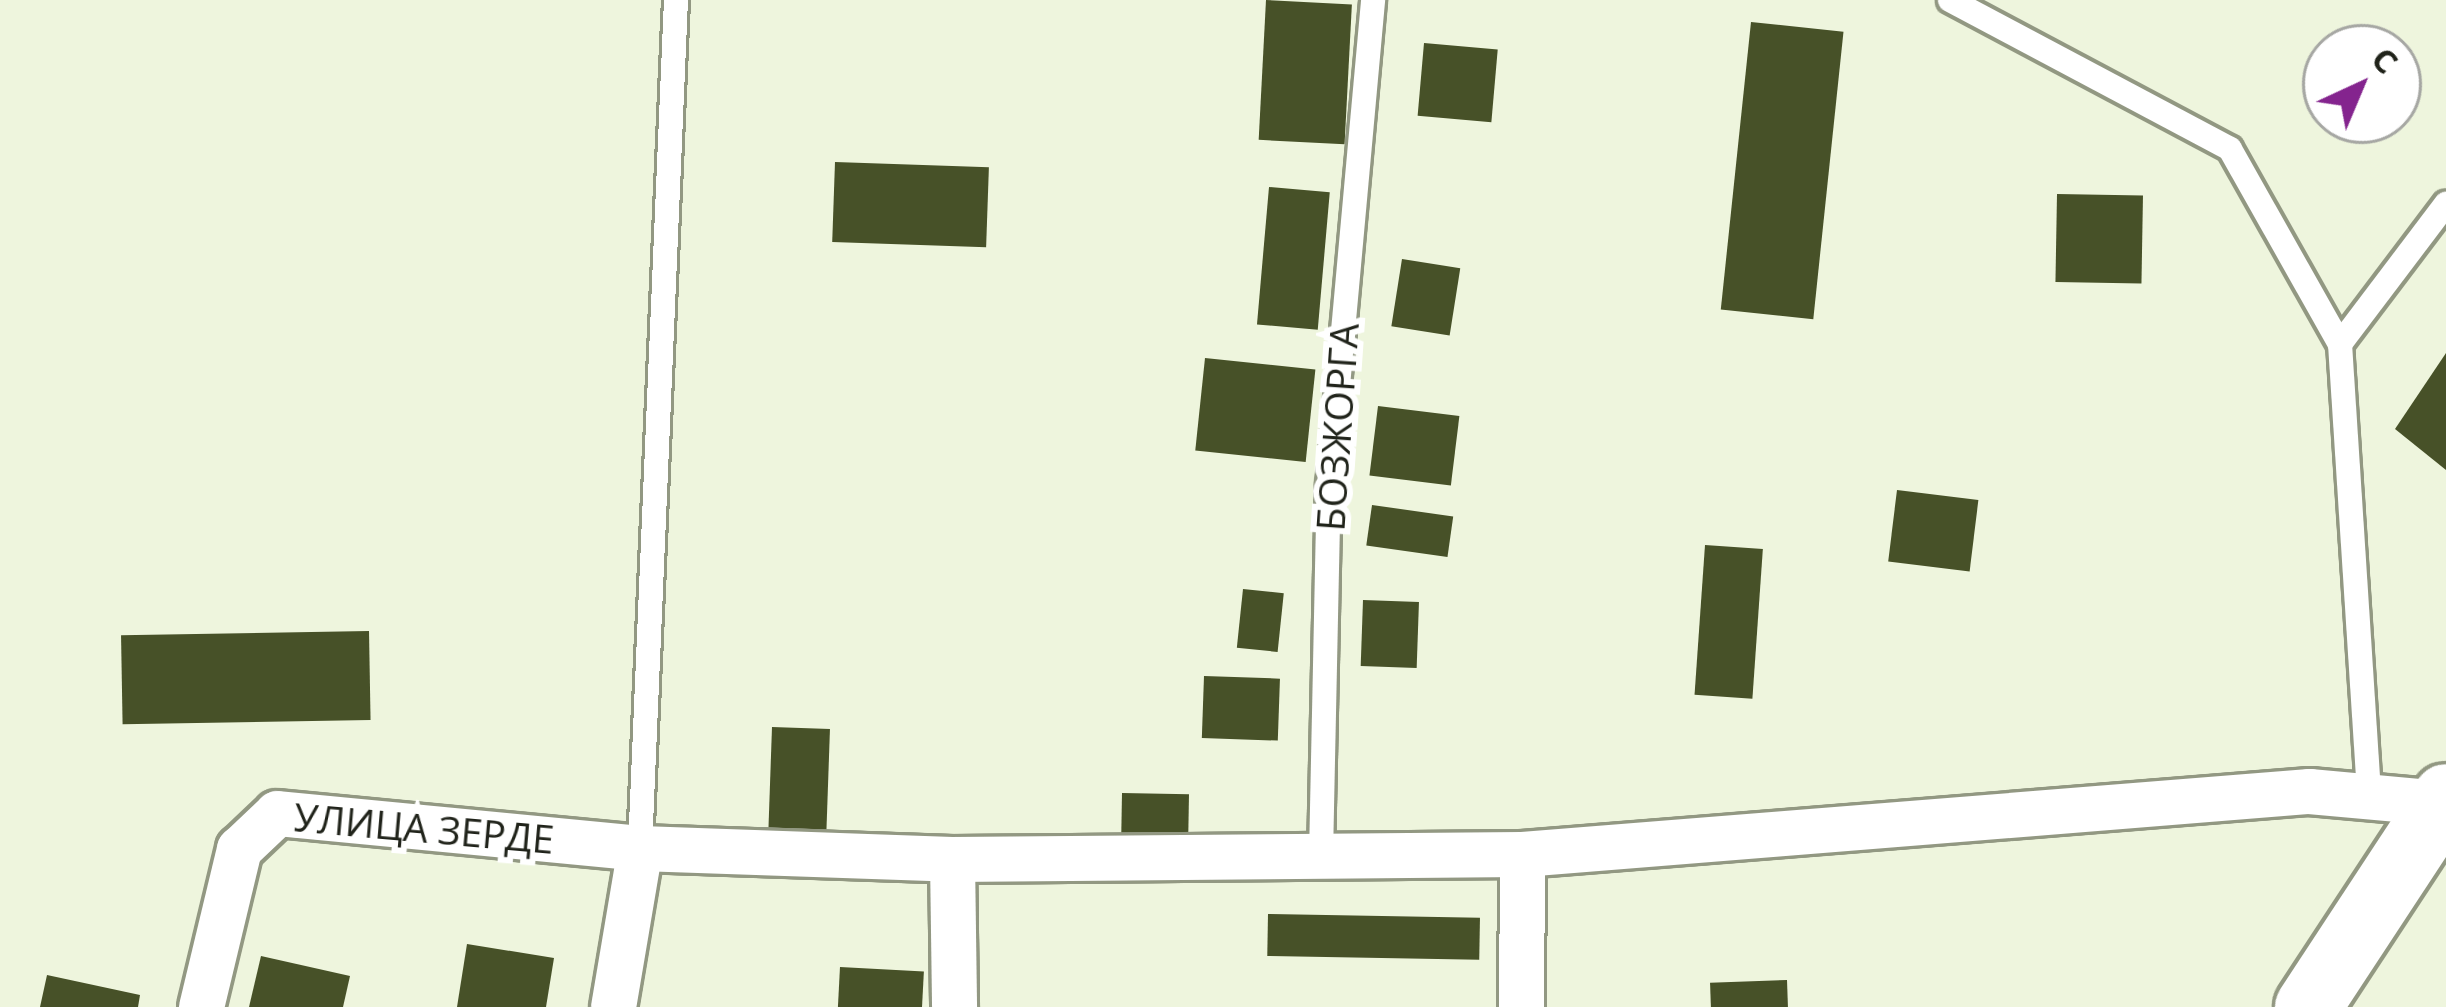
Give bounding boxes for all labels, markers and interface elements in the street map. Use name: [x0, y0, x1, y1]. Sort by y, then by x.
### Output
north arrow: [2302, 24, 2422, 144]
text: С: [2362, 36, 2408, 83]
street label: БОЗЖОРГА: [1306, 321, 1368, 533]
street label: УЛИЦА ЗЕРДЕ: [292, 793, 556, 863]

